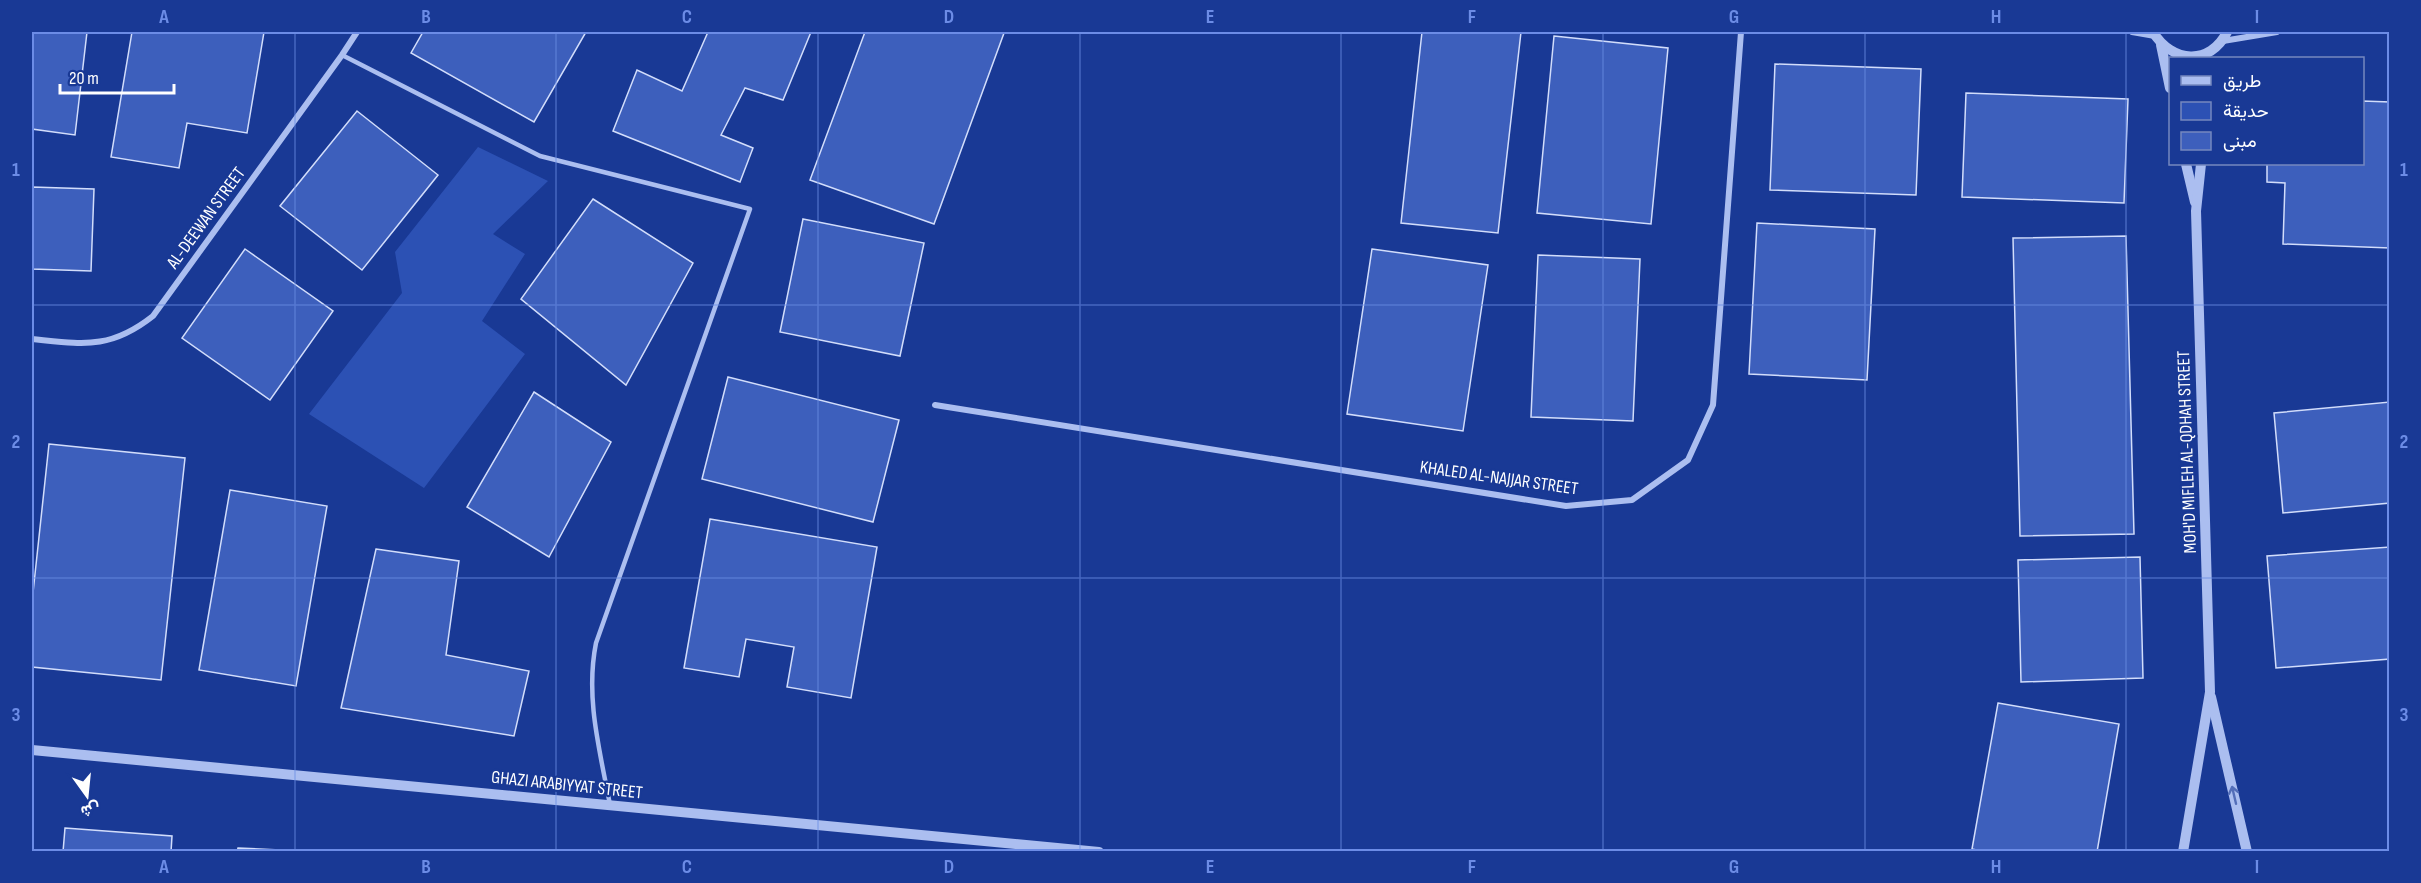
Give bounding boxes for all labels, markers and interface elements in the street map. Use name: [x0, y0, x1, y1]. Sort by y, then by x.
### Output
text: A: [158, 5, 169, 29]
text: B: [421, 5, 431, 29]
text: C: [682, 5, 692, 29]
text: D: [944, 5, 954, 29]
text: E: [1206, 5, 1214, 29]
text: F: [1468, 5, 1476, 29]
text: G: [1729, 5, 1739, 29]
text: H: [1991, 5, 2001, 29]
text: I: [2255, 5, 2259, 29]
scale bar: [60, 57, 174, 95]
legend: [2169, 57, 2364, 165]
text: 20 m: [69, 68, 99, 89]
text: طريق: [2223, 71, 2261, 92]
text: حديقة: [2223, 101, 2269, 122]
text: مبنى: [2223, 131, 2257, 152]
text: 1: [12, 158, 20, 182]
text: 1: [2400, 158, 2408, 182]
street label: AL-DEEWAN STREET: [162, 163, 250, 274]
street label: MOH'D MIFLEH AL-QDHAH STREET: [2173, 350, 2201, 554]
text: 2: [12, 430, 20, 454]
text: 2: [2400, 430, 2408, 454]
street label: KHALED AL-NAJJAR STREET: [1419, 457, 1579, 499]
text: 3: [12, 703, 21, 727]
text: 3: [2400, 703, 2409, 727]
north arrow: [57, 766, 117, 826]
street label: GHAZI ARABIYYAT STREET: [490, 767, 644, 803]
one-way arrow: [2227, 785, 2239, 804]
text: ش: [79, 797, 102, 821]
text: A: [158, 855, 169, 879]
text: B: [421, 855, 431, 879]
text: C: [682, 855, 692, 879]
text: D: [944, 855, 954, 879]
text: E: [1206, 855, 1214, 879]
text: F: [1468, 855, 1476, 879]
text: G: [1729, 855, 1739, 879]
text: H: [1991, 855, 2001, 879]
text: I: [2255, 855, 2259, 879]

